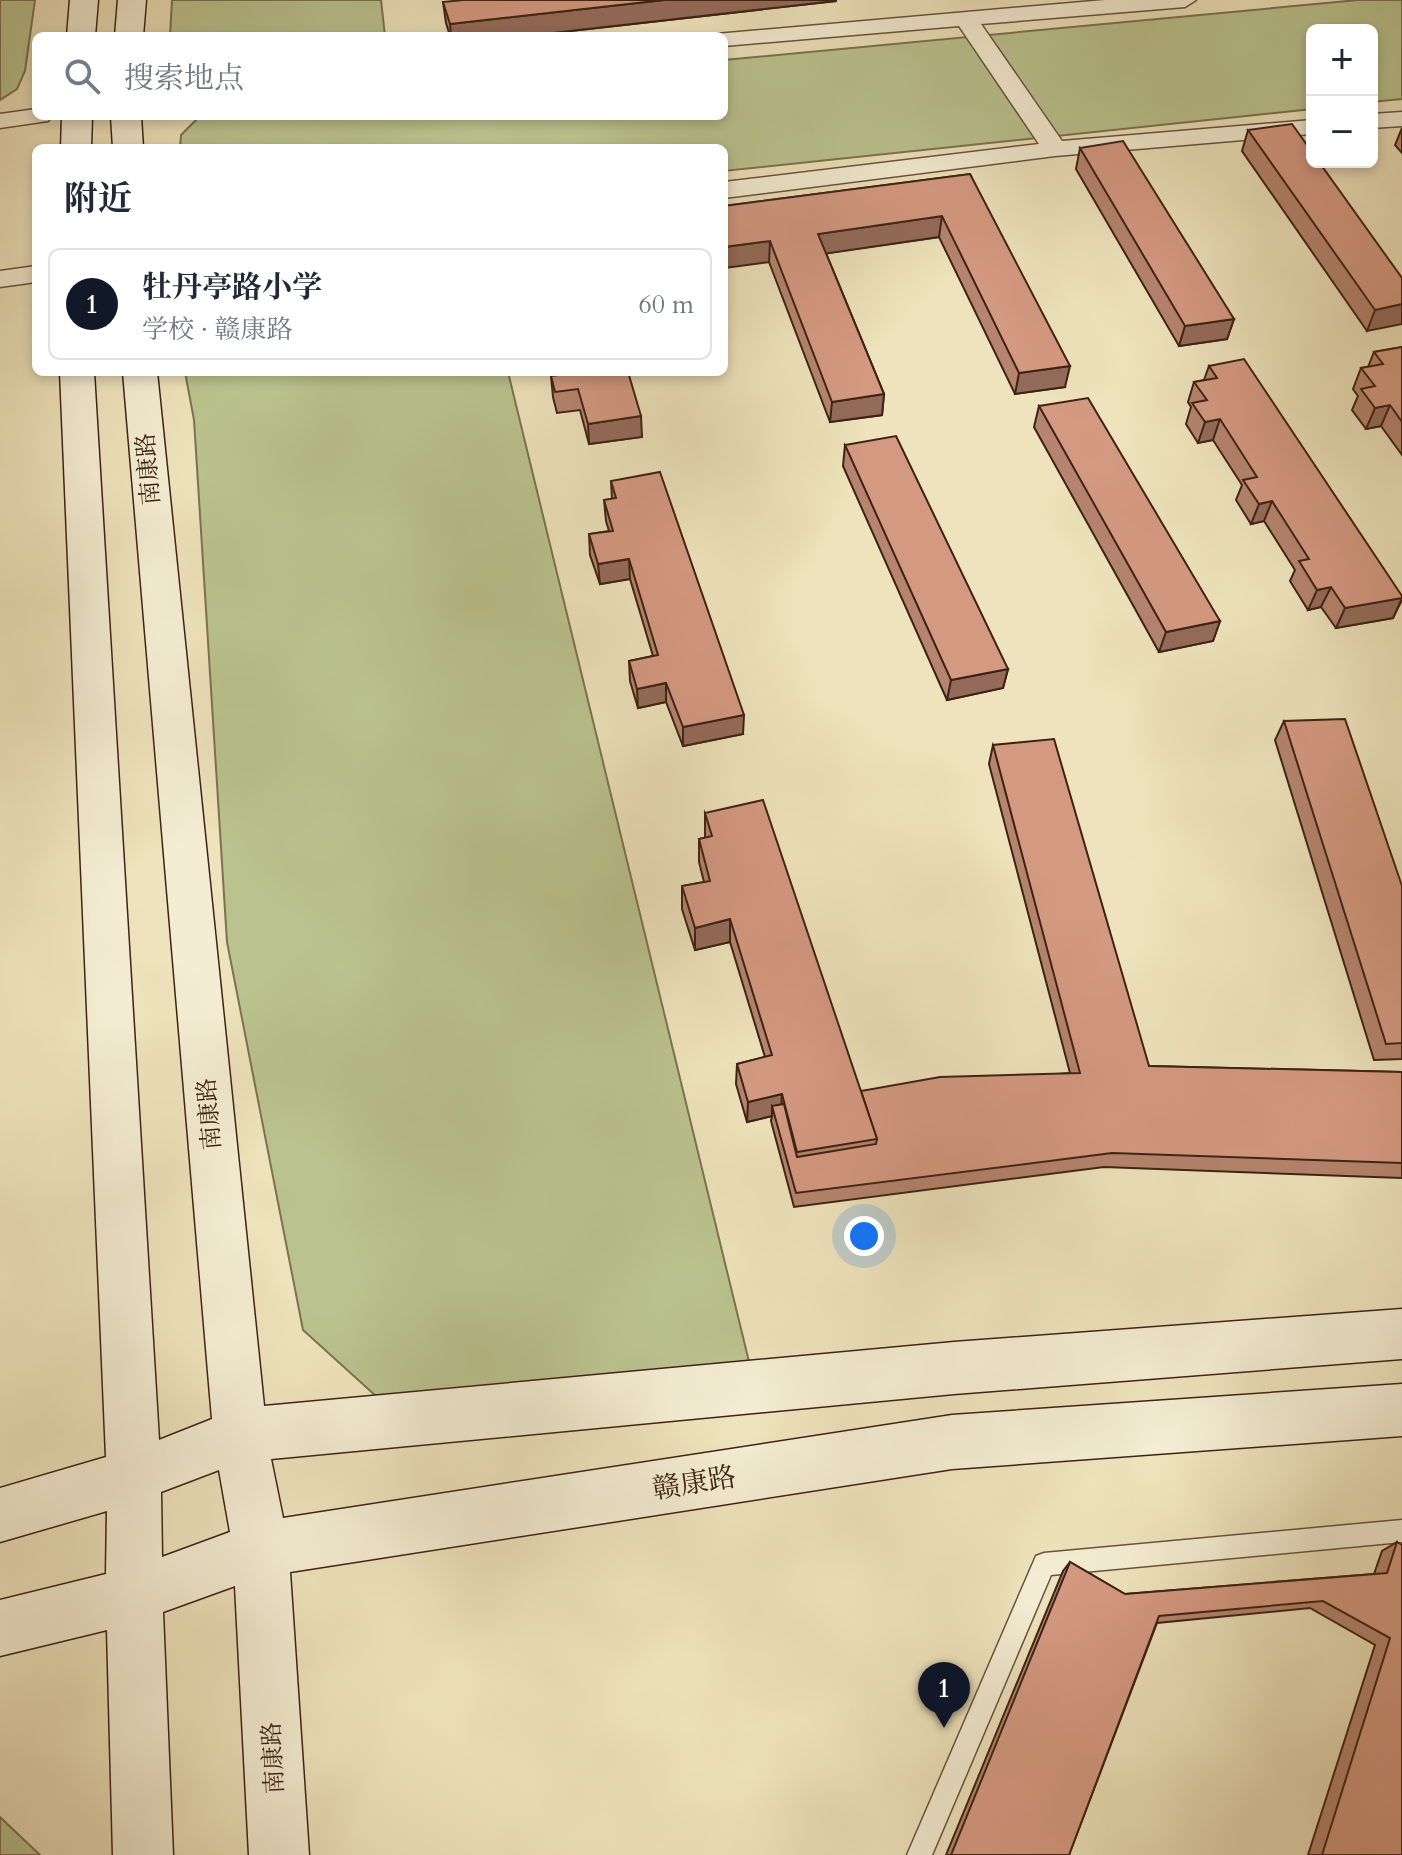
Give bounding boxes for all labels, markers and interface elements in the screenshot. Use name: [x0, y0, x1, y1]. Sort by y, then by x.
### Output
map controls: [1306, 24, 1378, 168]
button: +: [1306, 24, 1378, 96]
search box: [32, 32, 728, 120]
icon: search: [60, 54, 104, 98]
text: 搜索地点: [124, 58, 244, 99]
button: −: [1306, 96, 1378, 168]
text: 附近: [64, 176, 132, 222]
text: 牡丹亭路小学: [142, 267, 322, 308]
text: 1: [85, 287, 99, 322]
text: 60 m: [638, 287, 694, 322]
text: 学校 · 赣康路: [142, 312, 293, 347]
street label: 南康路: [129, 432, 168, 506]
street label: 南康路: [190, 1077, 229, 1151]
your location: [844, 1216, 884, 1256]
street label: 赣康路: [650, 1458, 739, 1508]
pin: 1: [918, 1662, 970, 1728]
street label: 南康路: [255, 1721, 292, 1795]

